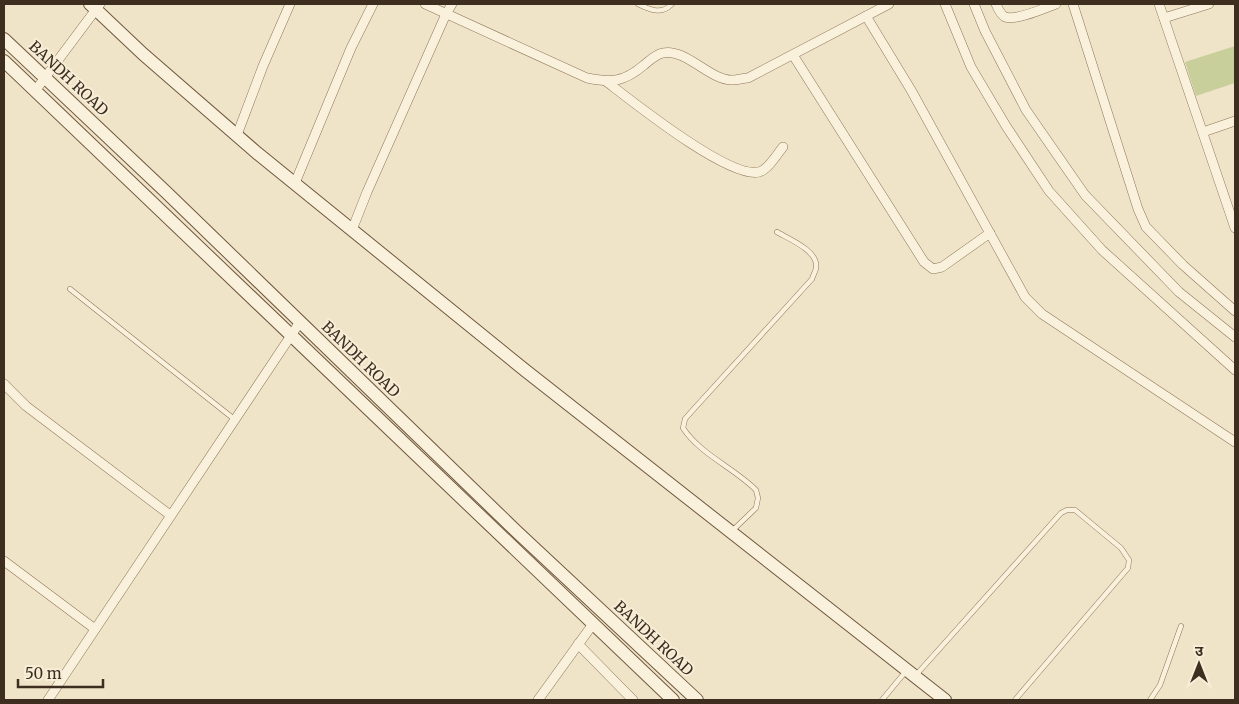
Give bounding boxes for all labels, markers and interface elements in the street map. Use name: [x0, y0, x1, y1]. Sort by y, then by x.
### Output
street label: BANDH ROAD: [25, 36, 113, 120]
street label: BANDH ROAD: [318, 317, 404, 401]
street label: BANDH ROAD: [610, 596, 698, 680]
north arrow: [1174, 639, 1224, 689]
text: उ: [1195, 642, 1204, 660]
scale bar: [18, 656, 102, 688]
text: 50 m: [25, 664, 62, 683]

